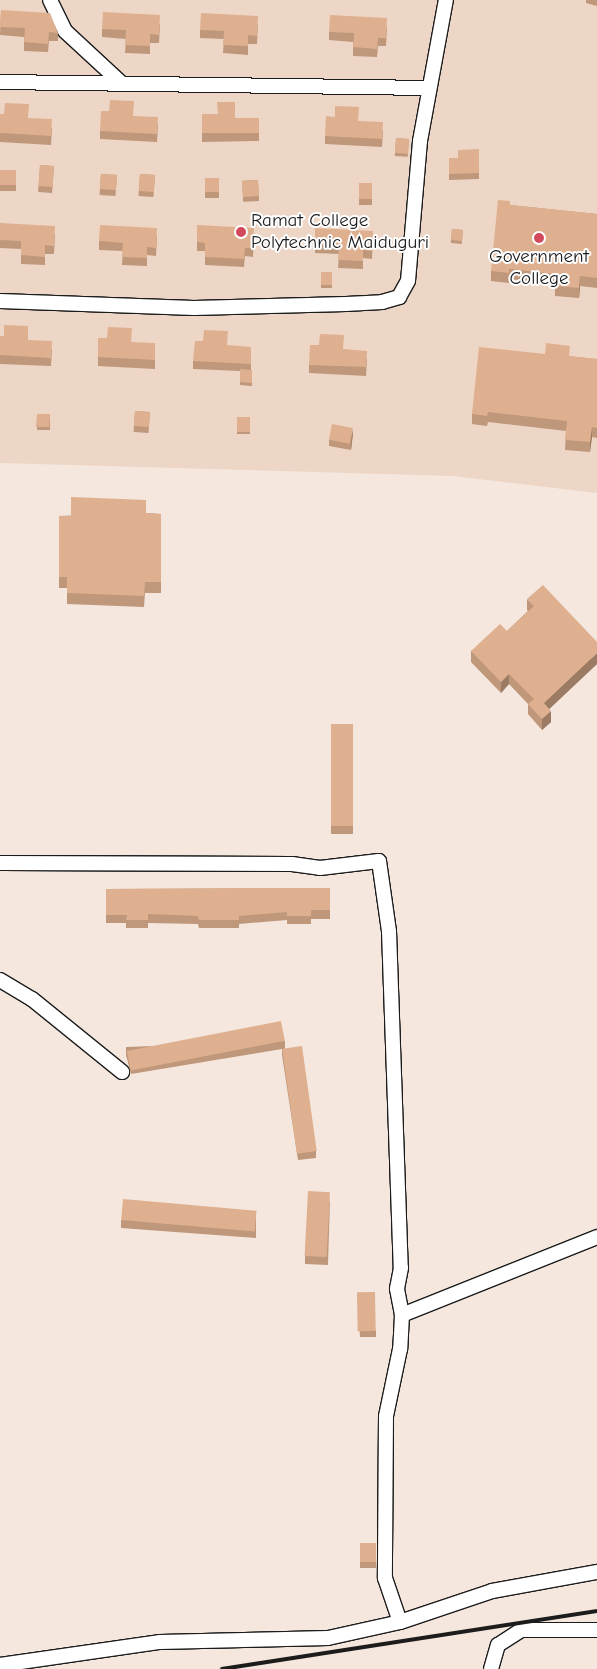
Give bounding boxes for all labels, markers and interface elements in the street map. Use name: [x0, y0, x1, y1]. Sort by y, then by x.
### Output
place label: Ramat College Polytechnic Maiduguri: [251, 210, 429, 254]
marker: Ramat College Polytechnic Maiduguri: [235, 226, 247, 238]
marker: Government College: [533, 232, 545, 244]
place label: Government College: [489, 246, 589, 290]

